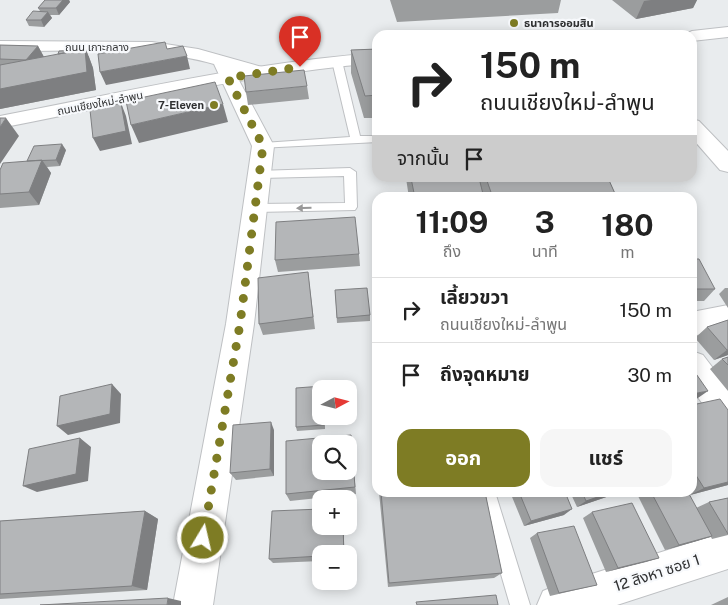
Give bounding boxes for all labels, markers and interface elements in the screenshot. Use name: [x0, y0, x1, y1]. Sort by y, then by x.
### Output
pin: [279, 16, 321, 67]
marker: ธนาคารออมสิน: [508, 17, 520, 29]
place label: ธนาคารออมสิน: [524, 17, 594, 29]
icon: arrive: [286, 23, 314, 51]
street label: ถนน เกาะกลาง: [65, 41, 129, 53]
text: 150 m: [480, 45, 580, 86]
icon: right: [397, 50, 462, 115]
street label: ถนนเชียงใหม่-ลำพูน: [56, 89, 144, 118]
text: ถนนเชียงใหม่-ลำพูน: [480, 89, 655, 115]
place label: 7-Eleven: [158, 99, 204, 111]
marker: 7-Eleven: [208, 99, 220, 111]
icon: arrive: [460, 145, 488, 173]
text: จากนั้น: [397, 147, 450, 169]
one-way arrow: [295, 204, 311, 212]
text: 11:09: [415, 204, 488, 240]
text: 3: [535, 204, 555, 240]
text: 180: [601, 207, 654, 243]
text: ถึง: [443, 242, 461, 261]
text: นาที: [532, 242, 558, 261]
text: m: [620, 243, 634, 262]
text: เลี้ยวขวา: [440, 286, 509, 308]
icon: right: [397, 296, 425, 324]
text: 150 m: [619, 299, 672, 321]
text: ถนนเชียงใหม่-ลำพูน: [440, 315, 567, 334]
icon: arrive: [397, 361, 425, 389]
text: ถึงจุดหมาย: [440, 363, 530, 385]
text: 30 m: [627, 364, 672, 386]
north arrow: [312, 380, 358, 425]
map controls: [312, 380, 357, 590]
button: ออก: [397, 429, 530, 487]
button: แชร์: [540, 429, 672, 487]
button: search: [312, 435, 357, 480]
button: +: [312, 490, 357, 535]
position arrow: [176, 511, 228, 563]
button: −: [312, 545, 357, 590]
street label: 12 สิงหา ซอย 1: [612, 551, 702, 594]

